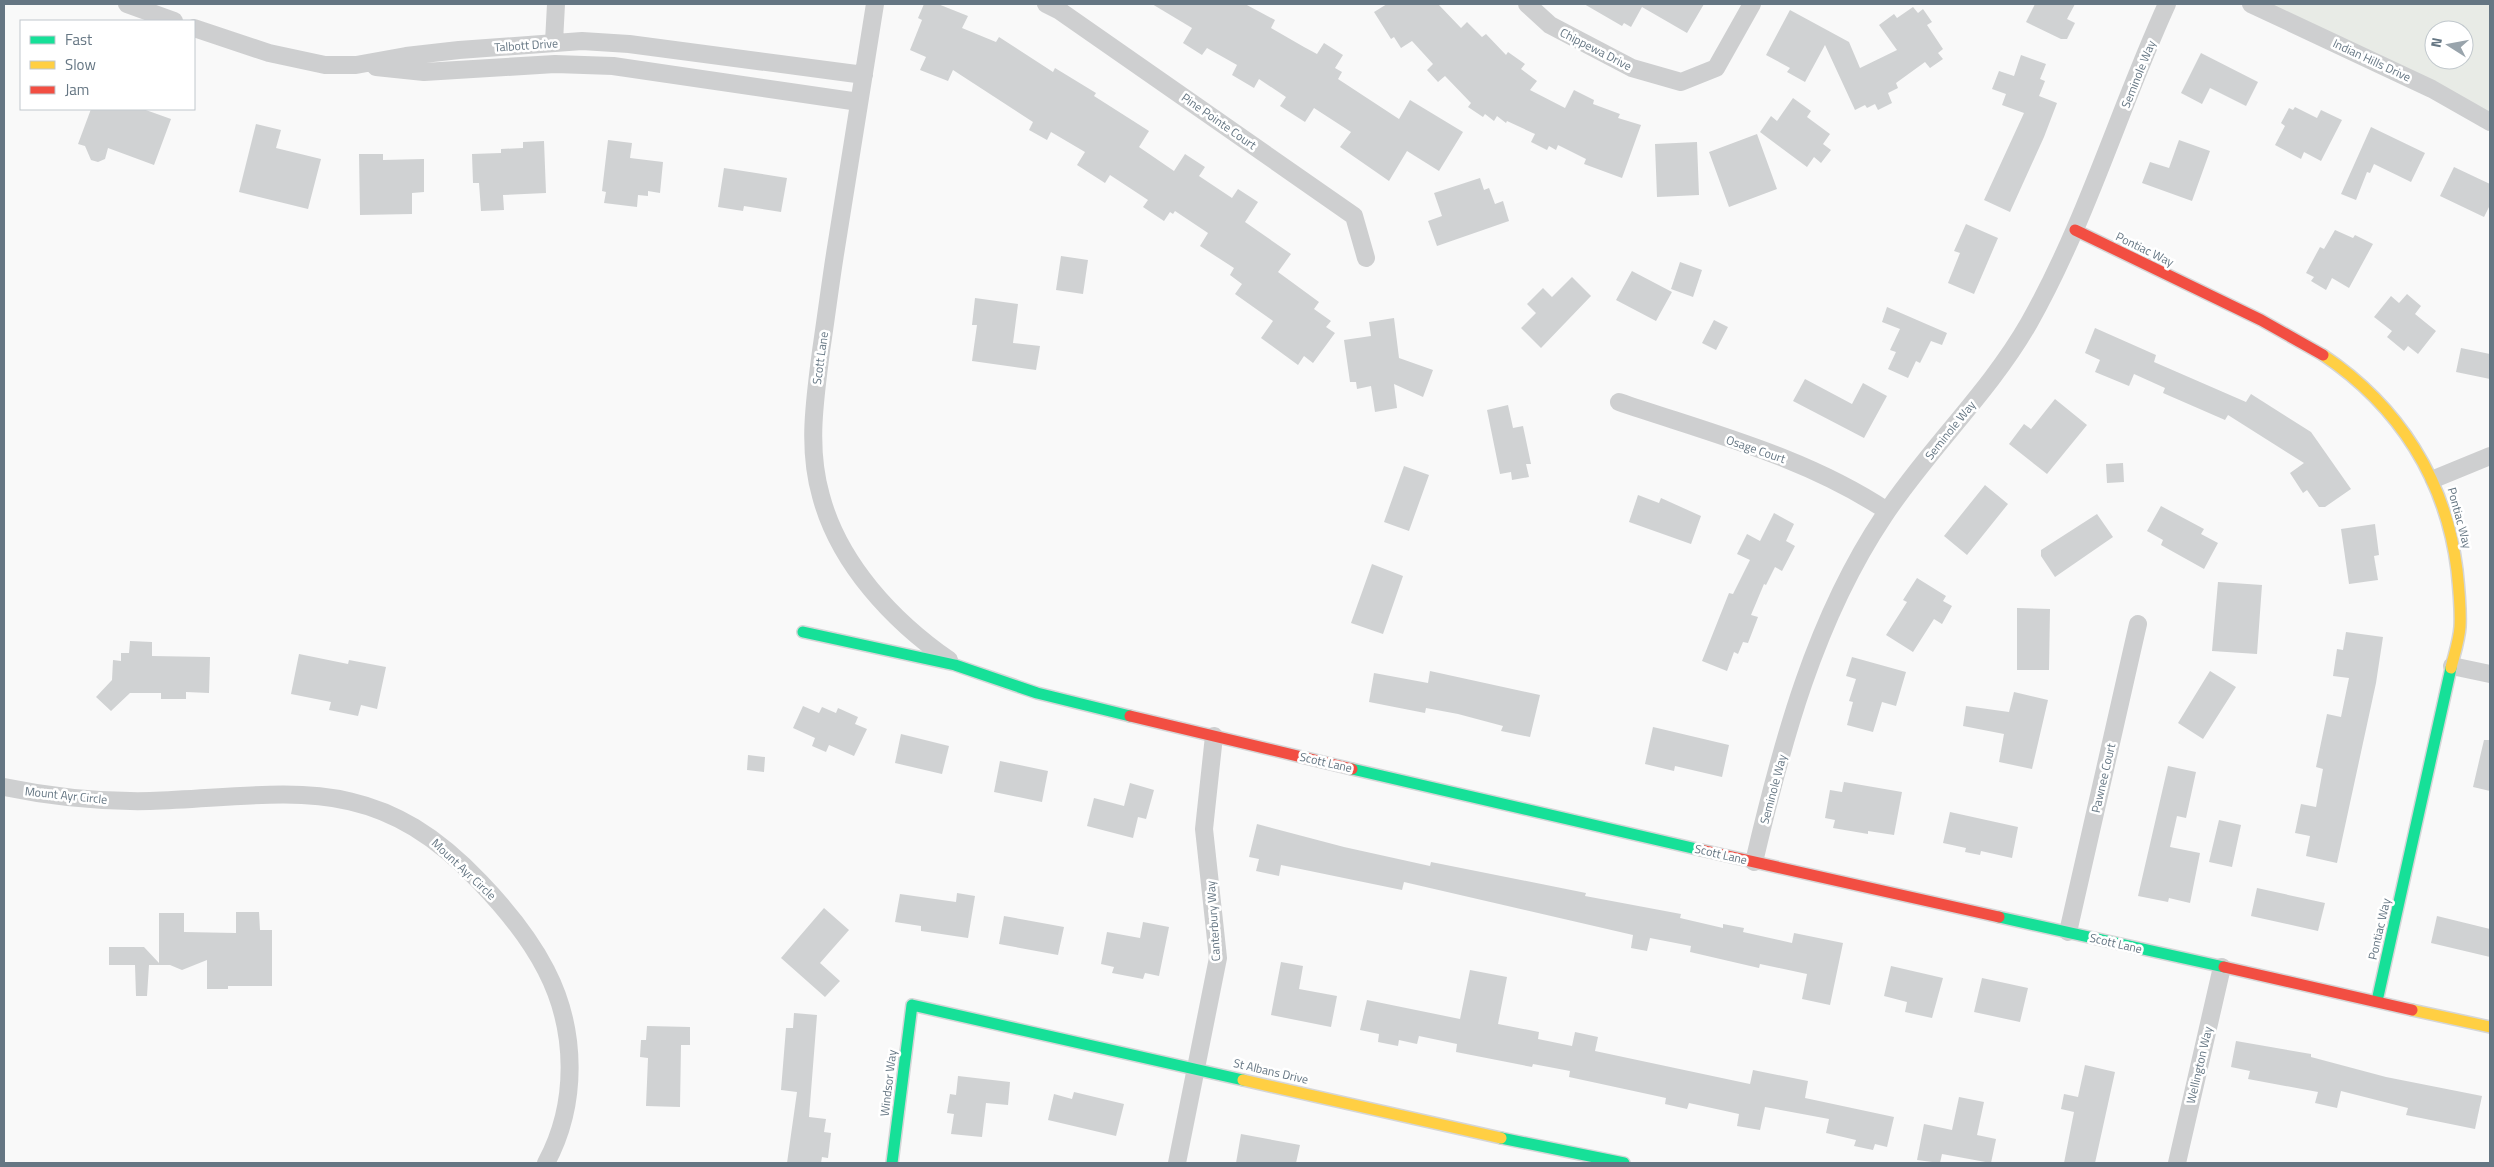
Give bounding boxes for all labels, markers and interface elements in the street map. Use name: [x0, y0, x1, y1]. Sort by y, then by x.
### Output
legend: [20, 20, 195, 110]
north arrow: [2424, 20, 2474, 70]
street label: Chippewa Drive: [1557, 23, 1635, 75]
text: Fast: [65, 28, 93, 51]
street label: Talbott Drive: [493, 33, 559, 57]
street label: Indian Hills Drive: [2330, 34, 2414, 86]
text: N: [2425, 36, 2447, 49]
street label: Seminole Way: [2116, 37, 2160, 111]
text: Slow: [65, 53, 96, 76]
text: Jam: [65, 78, 89, 101]
street label: Pine Pointe Court: [1178, 88, 1261, 154]
street label: Pontiac Way: [2113, 227, 2178, 271]
street label: Scott Lane: [807, 330, 833, 386]
street label: Seminole Way: [1920, 396, 1980, 464]
street label: Osage Court: [1724, 430, 1789, 468]
street label: Pontiac Way: [2443, 485, 2477, 551]
street label: Pawnee Court: [2086, 741, 2120, 815]
street label: Scott Lane: [1298, 747, 1354, 777]
street label: Seminole Way: [1755, 752, 1792, 826]
street label: Mount Ayr Circle: [24, 781, 108, 809]
street label: Mount Ayr Circle: [427, 834, 501, 904]
street label: Scott Lane: [1693, 839, 1749, 869]
street label: Canterbury Way: [1201, 880, 1225, 962]
street label: Pontiac Way: [2363, 896, 2395, 962]
street label: Scott Lane: [2088, 928, 2144, 958]
street label: Wellington Way: [2181, 1024, 2217, 1106]
street label: Windsor Way: [874, 1048, 902, 1117]
street label: St Albans Drive: [1232, 1053, 1310, 1089]

